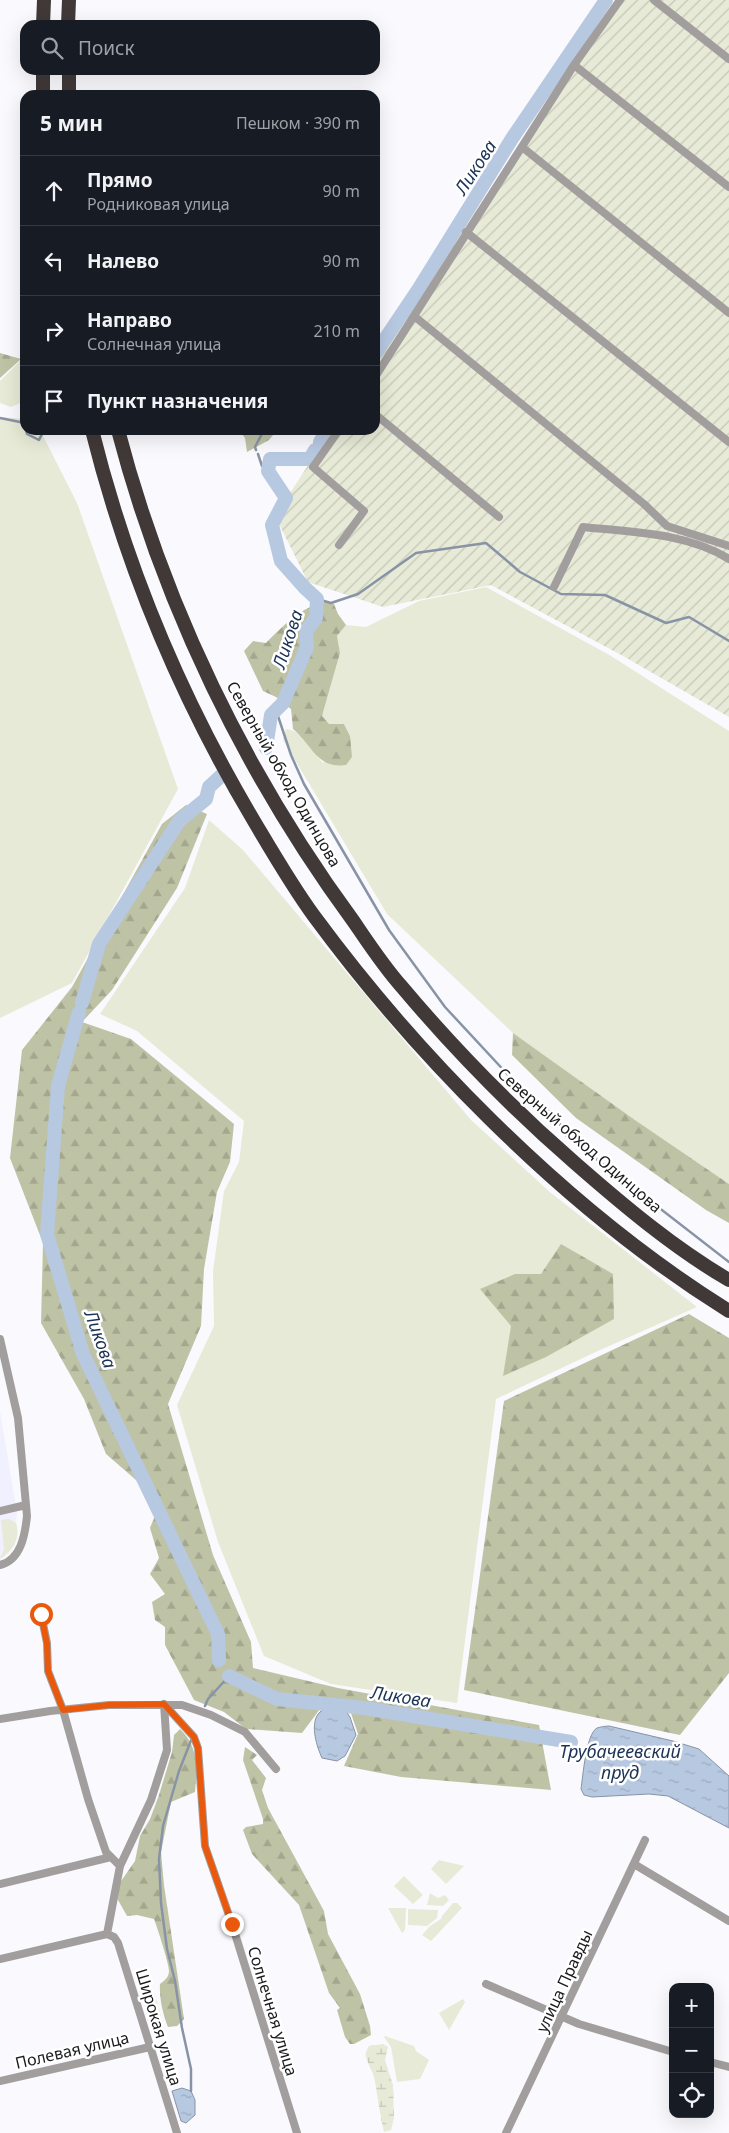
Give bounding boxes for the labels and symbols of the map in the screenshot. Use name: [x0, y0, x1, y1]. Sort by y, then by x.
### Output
water label: Ликова: [448, 135, 502, 200]
water label: Ликова: [266, 606, 308, 672]
street label: Северный обход Одинцова: [222, 677, 346, 871]
street label: Северный обход Одинцова: [493, 1062, 667, 1218]
water label: Ликова: [79, 1305, 123, 1372]
route start: [30, 1603, 53, 1626]
water label: Ликова: [368, 1679, 433, 1713]
water label: Трубачеевский пруд: [559, 1739, 681, 1784]
route end: [221, 1913, 244, 1936]
street label: улица Правды: [531, 1926, 597, 2036]
street label: Солнечная улица: [243, 1943, 303, 2079]
street label: Широкая улица: [131, 1966, 187, 2088]
street label: Полевая улица: [13, 2026, 131, 2074]

